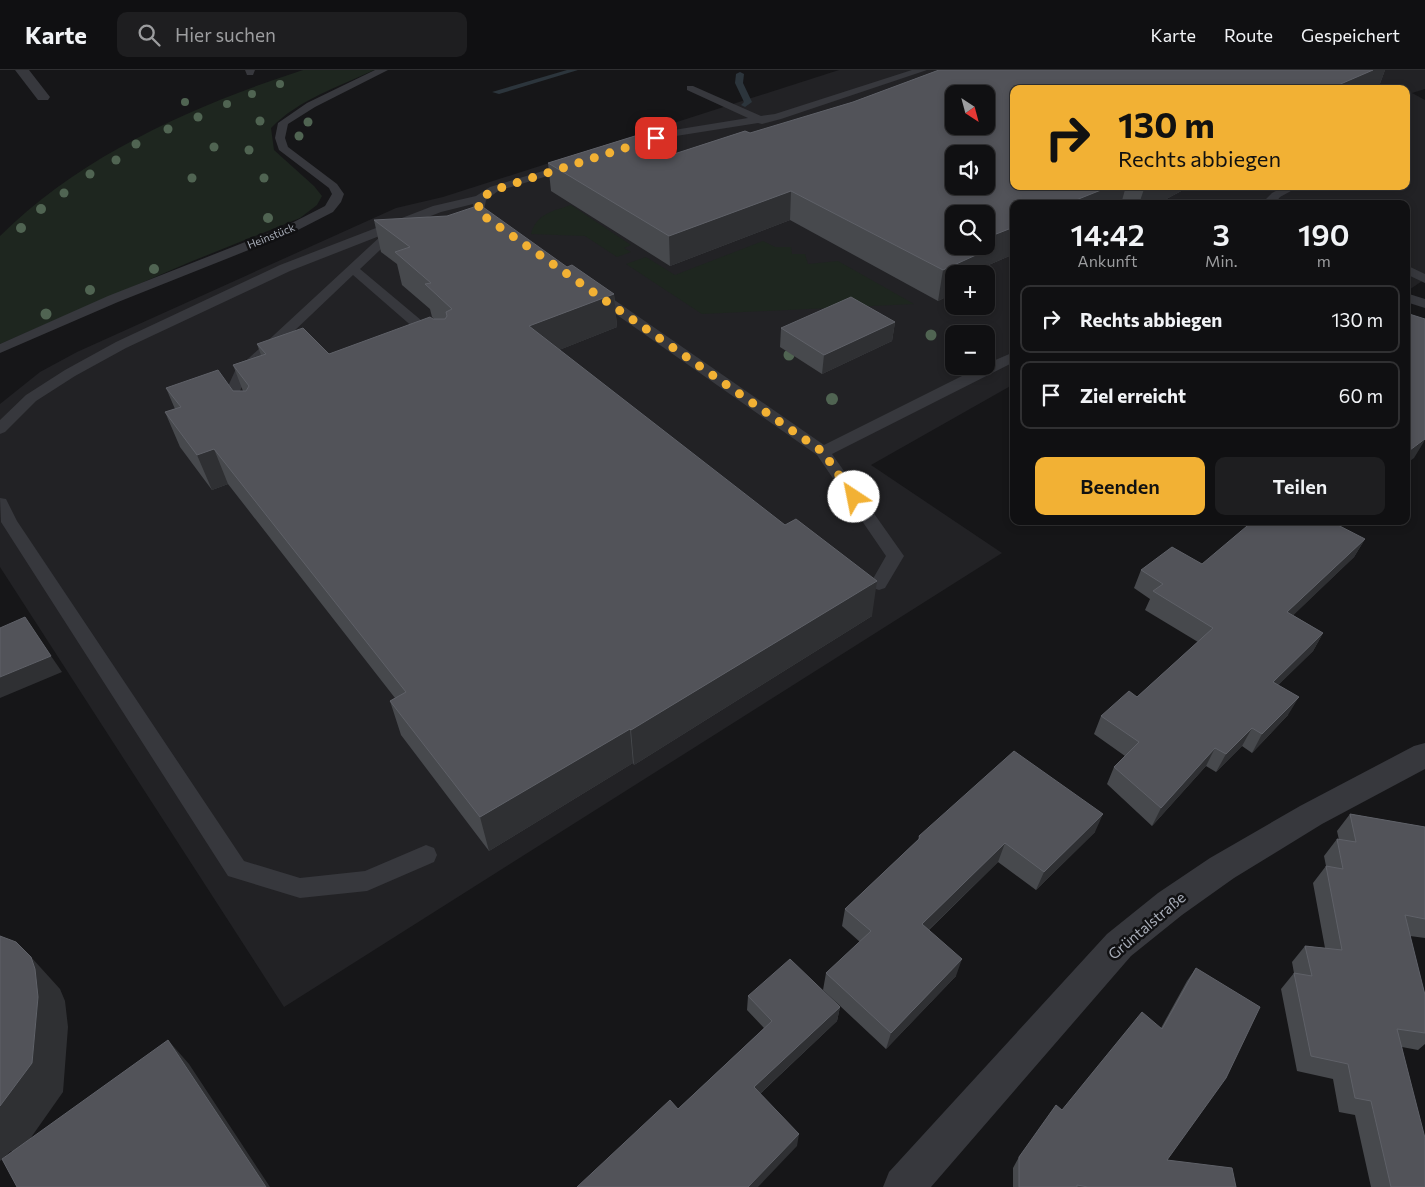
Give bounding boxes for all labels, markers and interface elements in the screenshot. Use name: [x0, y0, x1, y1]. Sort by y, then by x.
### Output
search box: [117, 12, 467, 57]
text: Karte: [25, 20, 87, 49]
icon: search: [135, 21, 163, 49]
text: Hier suchen: [175, 23, 276, 46]
text: Karte: [1151, 24, 1196, 46]
text: Route: [1224, 24, 1273, 46]
text: Gespeichert: [1301, 24, 1400, 46]
north arrow: [945, 85, 995, 135]
map controls: [945, 85, 995, 375]
text: 130 m: [1118, 102, 1215, 145]
icon: right: [1035, 105, 1100, 170]
pin: [635, 117, 677, 159]
icon: arrive: [642, 124, 670, 152]
button: sound: [945, 145, 995, 195]
text: Rechts abbiegen: [1118, 145, 1281, 172]
button: search: [945, 205, 995, 255]
text: 14:42: [1070, 215, 1145, 252]
text: 3: [1213, 215, 1230, 252]
text: 190: [1298, 215, 1350, 252]
street label: Heinstück: [245, 220, 297, 251]
text: Ankunft: [1078, 251, 1137, 270]
text: Min.: [1205, 251, 1237, 270]
text: m: [1317, 251, 1331, 270]
button: +: [945, 265, 995, 315]
icon: right: [1037, 305, 1065, 333]
text: Rechts abbiegen: [1080, 308, 1222, 331]
text: 130 m: [1331, 308, 1383, 331]
button: −: [945, 325, 995, 375]
icon: arrive: [1037, 381, 1065, 409]
text: Ziel erreicht: [1080, 384, 1186, 407]
text: 60 m: [1339, 384, 1383, 407]
button: Beenden: [1035, 457, 1205, 515]
button: Teilen: [1215, 457, 1385, 515]
position arrow: [827, 470, 879, 522]
street label: Grüntalstraße: [1104, 888, 1189, 963]

